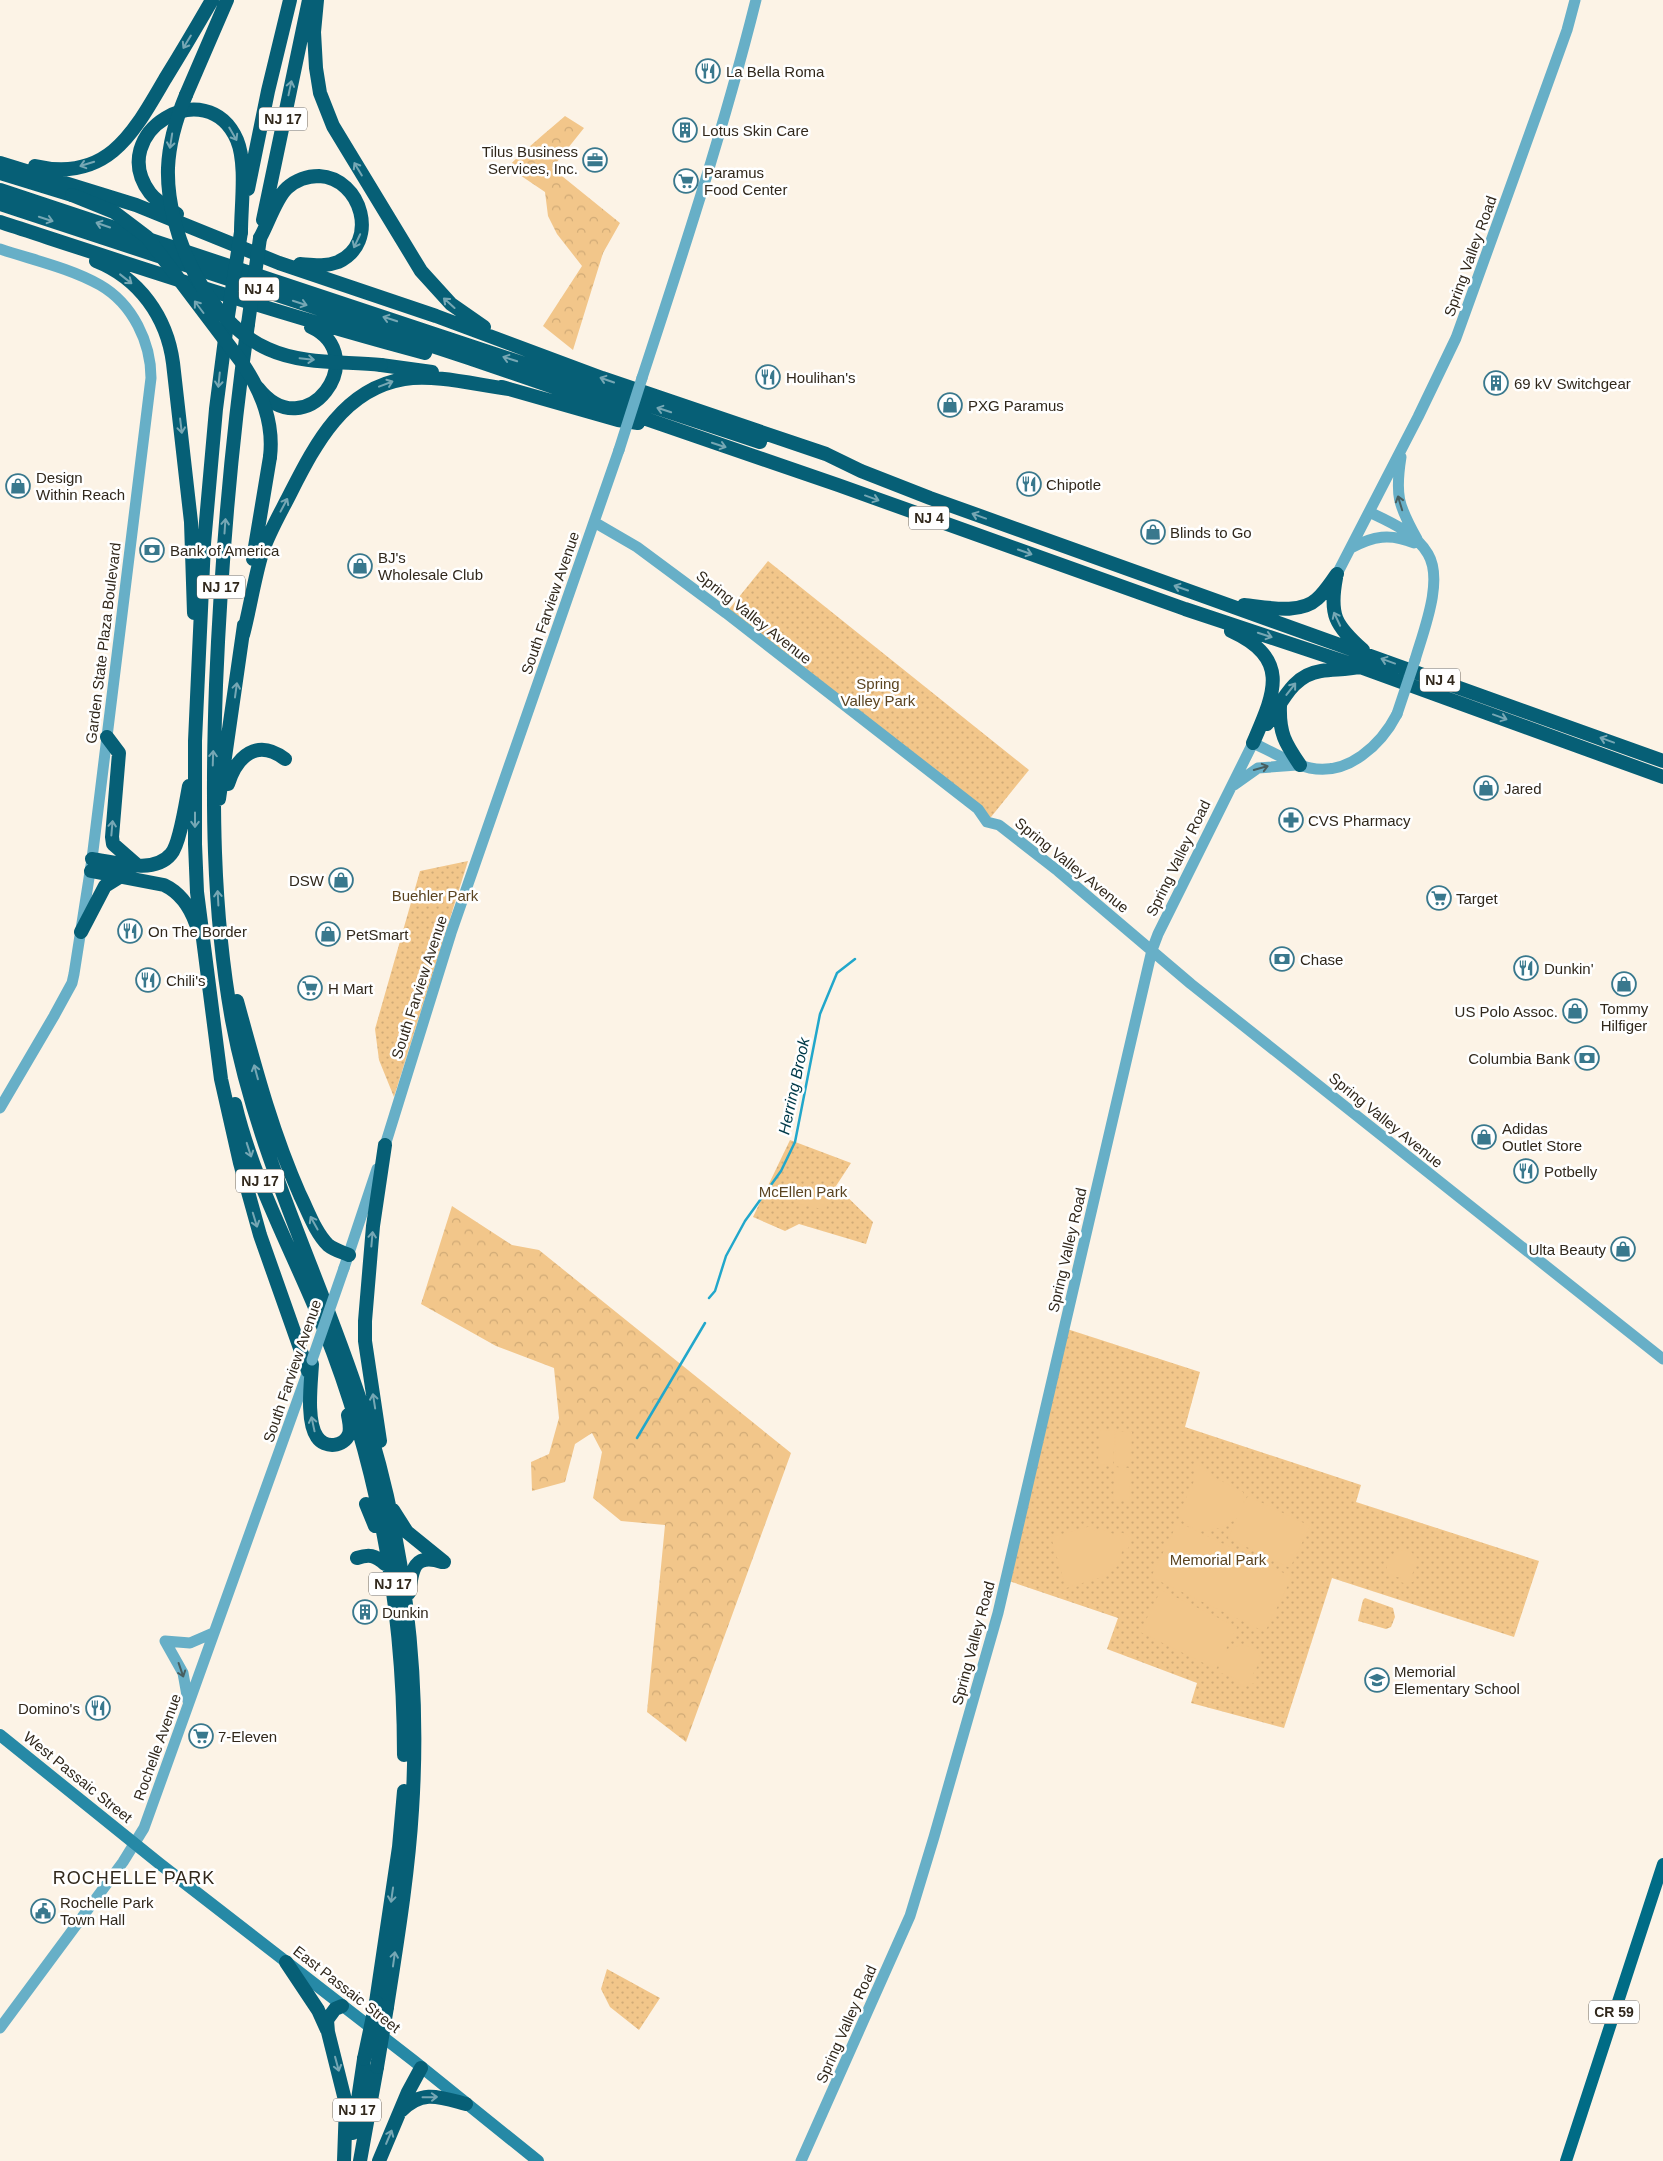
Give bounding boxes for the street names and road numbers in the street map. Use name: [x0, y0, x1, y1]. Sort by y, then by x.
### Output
road number: NJ 17: [259, 108, 307, 130]
street label: Spring Valley Road: [1440, 193, 1500, 319]
road number: NJ 4: [239, 278, 279, 300]
road number: NJ 4: [909, 506, 949, 530]
street label: South Farview Avenue: [518, 529, 582, 677]
street label: Garden State Plaza Boulevard: [82, 541, 124, 745]
street label: Spring Valley Avenue: [693, 567, 815, 667]
road number: NJ 17: [197, 576, 245, 598]
road number: NJ 4: [1420, 668, 1460, 692]
street label: Spring Valley Road: [1142, 797, 1214, 919]
street label: Spring Valley Avenue: [1012, 814, 1132, 916]
street label: South Farview Avenue: [388, 913, 450, 1061]
street label: Spring Valley Avenue: [1326, 1069, 1446, 1171]
road number: NJ 17: [236, 1170, 284, 1192]
street label: Spring Valley Road: [1044, 1186, 1090, 1314]
street label: South Farview Avenue: [260, 1297, 324, 1445]
road number: NJ 17: [369, 1572, 417, 1596]
street label: Spring Valley Road: [948, 1579, 998, 1707]
street label: Rochelle Avenue: [130, 1691, 184, 1803]
street label: West Passaic Street: [20, 1728, 136, 1827]
street label: East Passaic Street: [290, 1942, 404, 2036]
street label: Spring Valley Road: [812, 1962, 880, 2086]
road number: CR 59: [1589, 2000, 1639, 2024]
road number: NJ 17: [333, 2098, 381, 2122]

